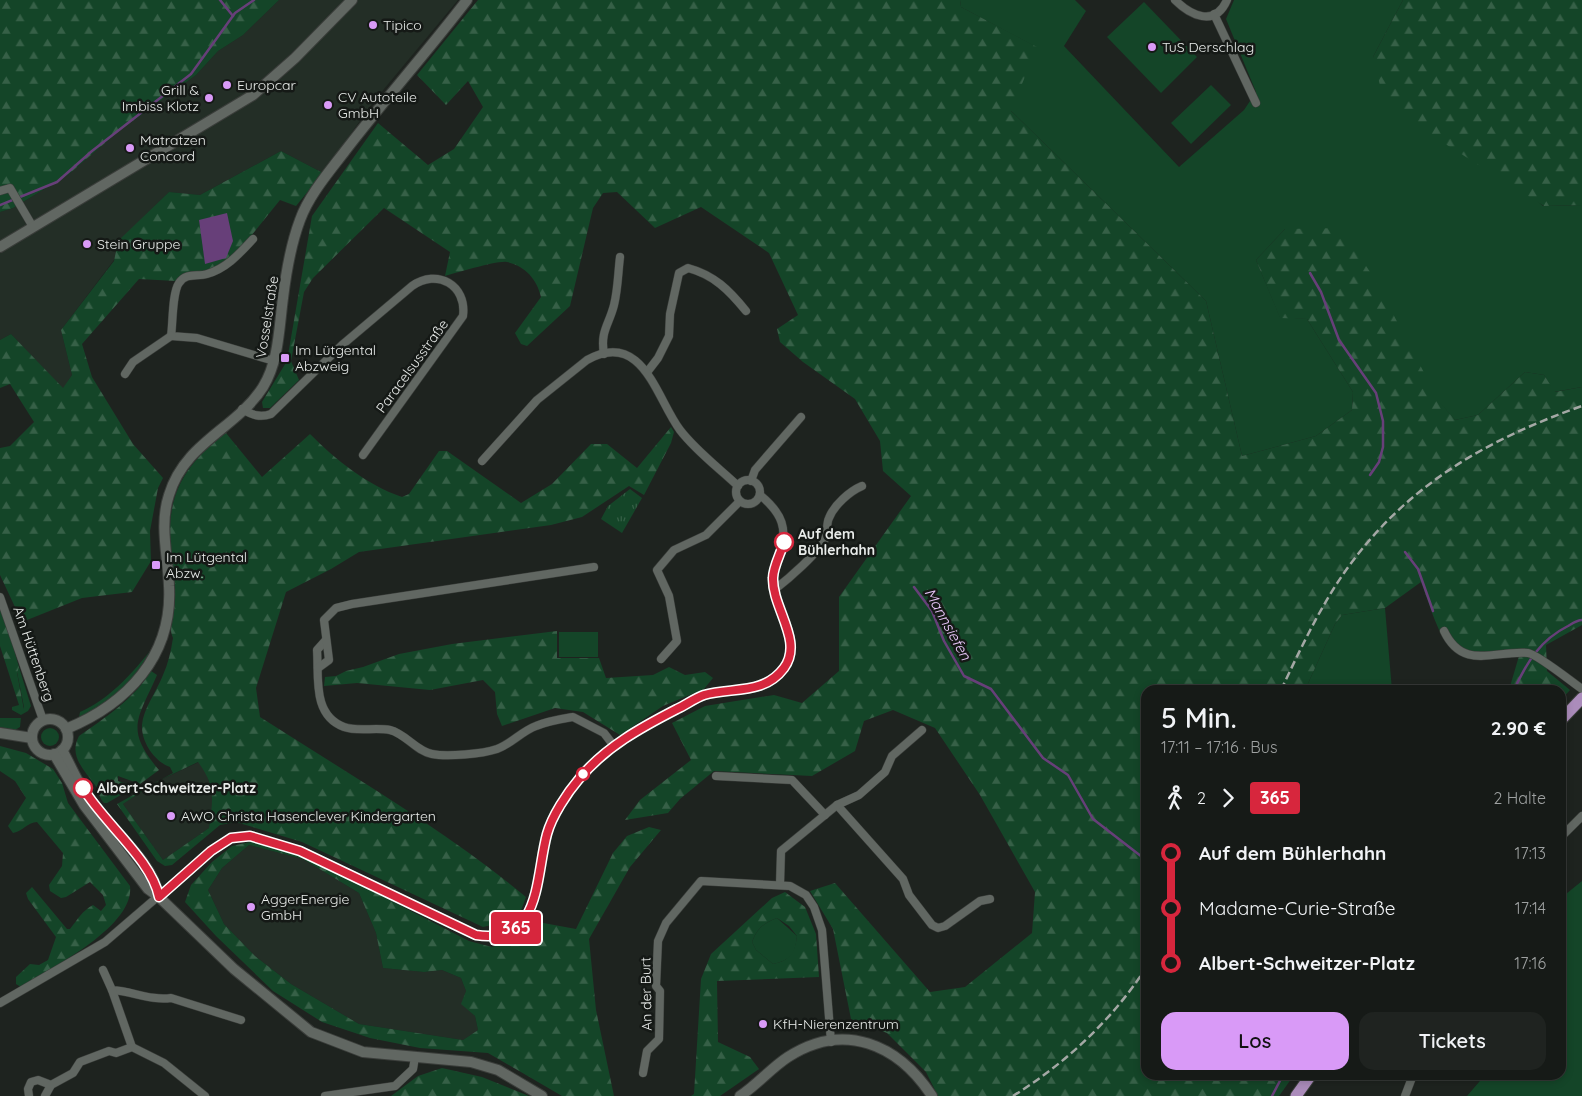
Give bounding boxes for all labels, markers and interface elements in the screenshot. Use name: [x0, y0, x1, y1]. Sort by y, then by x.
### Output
place label: Tipico: [383, 16, 422, 34]
marker: Tipico: [367, 19, 379, 31]
place label: TuS Derschlag: [1162, 38, 1254, 56]
marker: TuS Derschlag: [1146, 41, 1158, 53]
place label: Europcar: [237, 76, 297, 94]
marker: Europcar: [221, 79, 233, 91]
place label: Grill & Imbiss Klotz: [122, 81, 199, 115]
place label: CV Autoteile GmbH: [338, 88, 417, 122]
marker: Grill & Imbiss Klotz: [203, 92, 215, 104]
marker: CV Autoteile GmbH: [322, 99, 334, 111]
place label: Matratzen Concord: [140, 131, 206, 165]
marker: Matratzen Concord: [124, 142, 136, 154]
place label: Stein Gruppe: [97, 235, 180, 253]
marker: Stein Gruppe: [81, 238, 93, 250]
street label: Vosselstraße: [252, 274, 282, 359]
street label: Paracelsusstraße: [372, 316, 452, 416]
place label: Im Lütgental Abzweig: [295, 341, 376, 375]
marker: Im Lütgental Abzweig: [279, 352, 291, 364]
place label: Auf dem Bühlerhahn: [798, 525, 875, 559]
marker: Auf dem Bühlerhahn: [774, 532, 794, 552]
place label: Im Lütgental Abzw.: [166, 548, 247, 582]
marker: Im Lütgental Abzw.: [150, 559, 162, 571]
water label: Mannsiefen: [920, 585, 976, 664]
street label: Am Hüttenberg: [9, 604, 59, 704]
text: 5 Min.: [1161, 700, 1237, 735]
text: 2.90 €: [1491, 716, 1546, 740]
text: 17:11 – 17:16 · Bus: [1161, 737, 1277, 757]
unlabelled marker: [576, 767, 590, 781]
marker: Albert-Schweitzer-Platz: [73, 778, 93, 798]
place label: Albert-Schweitzer-Platz: [97, 779, 256, 797]
icon: walk: [1161, 784, 1189, 812]
icon: forward: [1214, 784, 1242, 812]
text: 365: [1260, 786, 1290, 809]
text: 2: [1197, 788, 1206, 808]
text: 2 Halte: [1494, 788, 1546, 808]
place label: AWO Christa Hasenclever Kindergarten: [181, 807, 436, 825]
marker: AWO Christa Hasenclever Kindergarten: [165, 810, 177, 822]
text: Auf dem Bühlerhahn: [1199, 841, 1386, 865]
text: 17:13: [1515, 843, 1546, 863]
place label: AggerEnergie GmbH: [261, 890, 349, 924]
text: Madame-Curie-Straße: [1199, 896, 1395, 920]
text: 17:14: [1515, 898, 1546, 918]
marker: AggerEnergie GmbH: [245, 901, 257, 913]
line badge: 365: [487, 912, 545, 944]
text: 365: [501, 916, 531, 939]
text: Albert-Schweitzer-Platz: [1199, 951, 1415, 975]
text: 17:16: [1514, 953, 1546, 973]
street label: An der Burt: [636, 957, 656, 1031]
button: Los: [1161, 1012, 1349, 1070]
button: Tickets: [1359, 1012, 1546, 1070]
place label: KfH-Nierenzentrum: [773, 1015, 899, 1033]
marker: KfH-Nierenzentrum: [757, 1018, 769, 1030]

